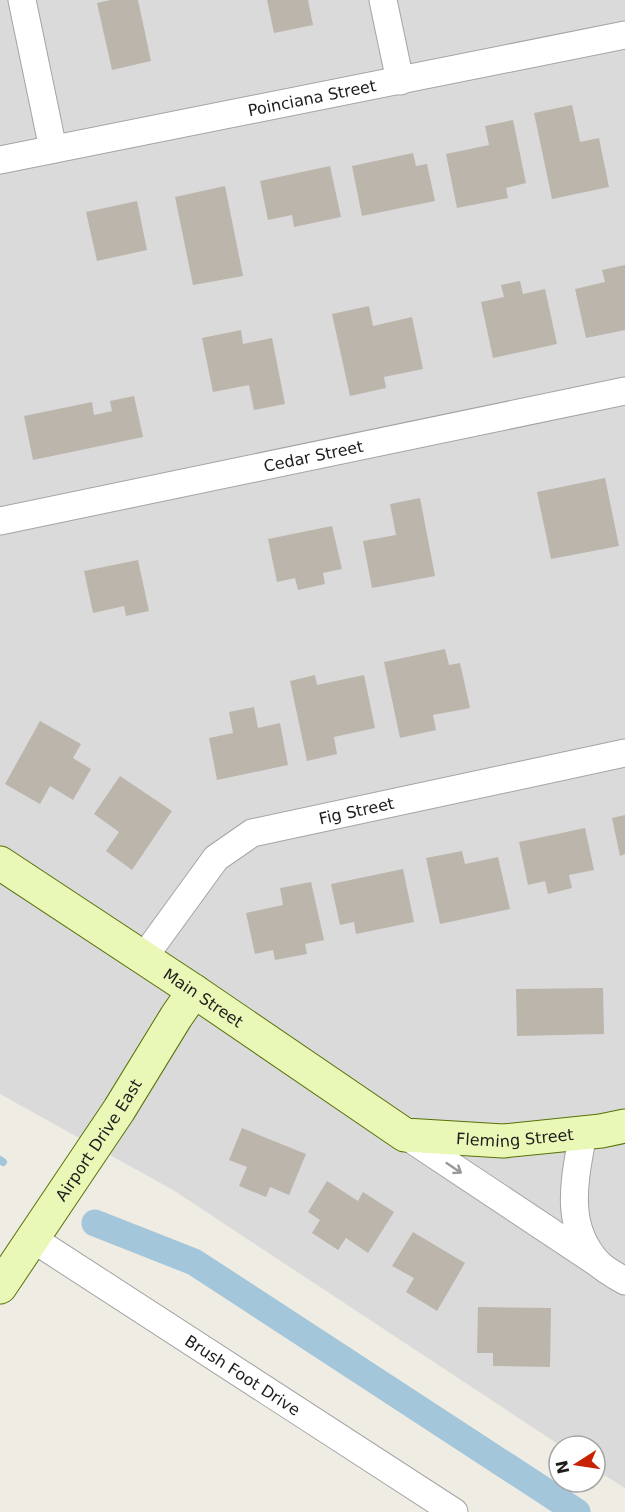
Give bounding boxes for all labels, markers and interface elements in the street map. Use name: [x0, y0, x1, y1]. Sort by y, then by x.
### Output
street label: Poinciana Street: [246, 76, 378, 120]
street label: Cedar Street: [262, 436, 365, 475]
street label: Fig Street: [317, 793, 396, 828]
street label: Main Street: [160, 964, 247, 1031]
street label: Airport Drive East: [51, 1075, 145, 1204]
street label: Fleming Street: [456, 1124, 574, 1151]
one-way arrow: [445, 1162, 462, 1174]
street label: Brush Foot Drive: [182, 1331, 304, 1419]
north arrow: [547, 1434, 607, 1494]
text: N: [552, 1458, 574, 1476]

